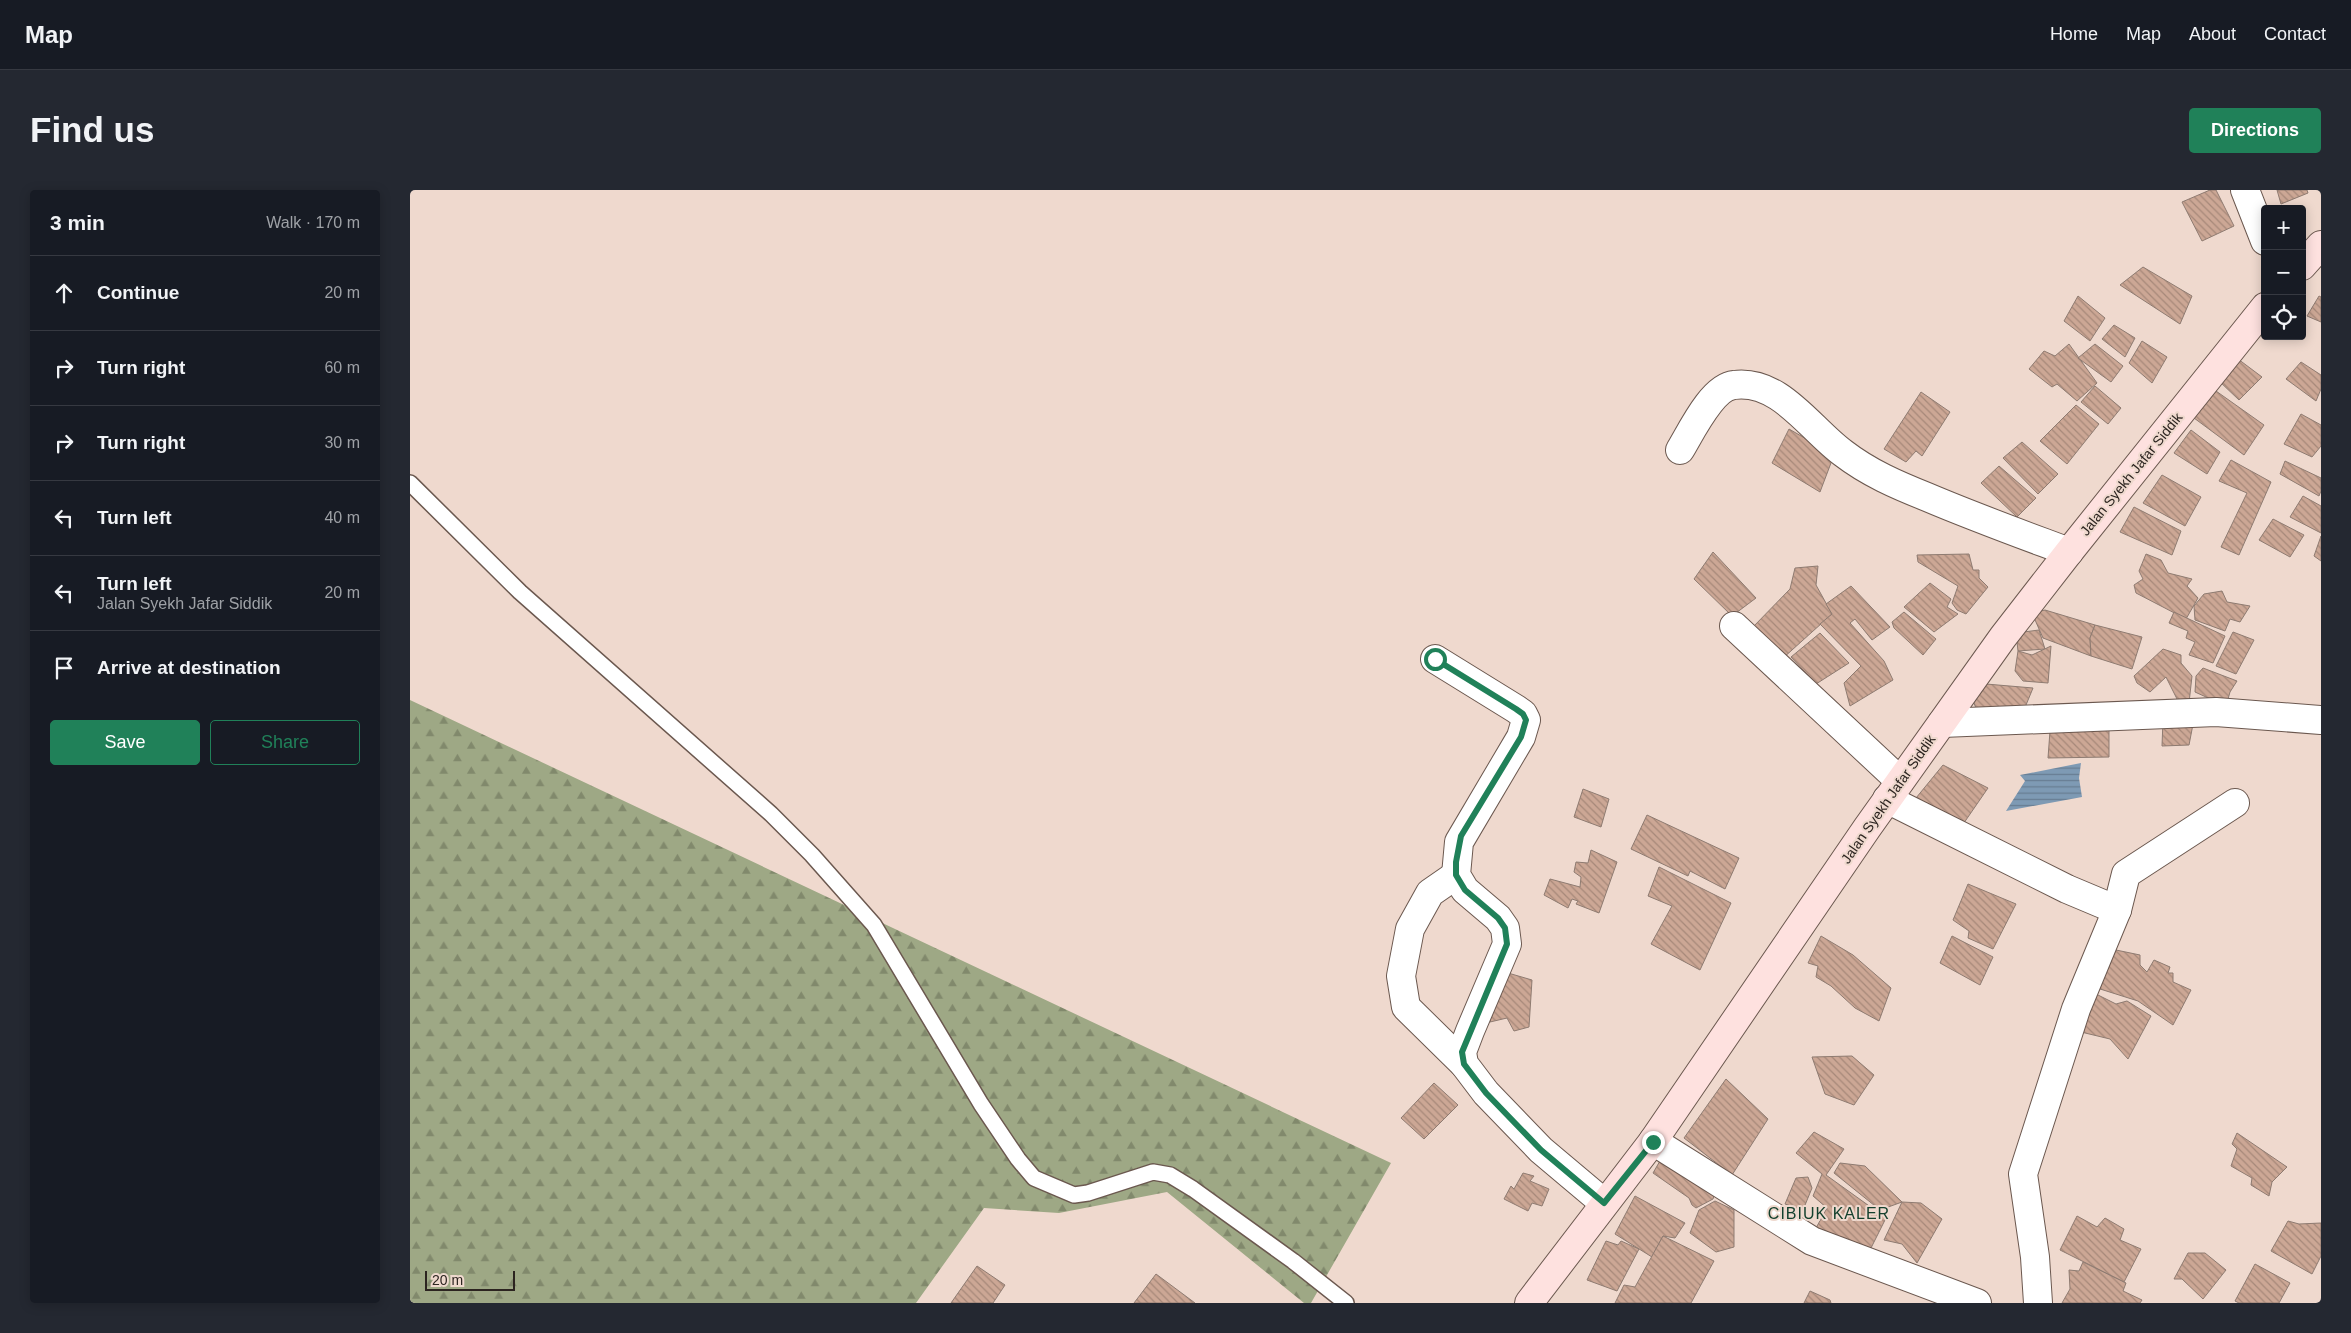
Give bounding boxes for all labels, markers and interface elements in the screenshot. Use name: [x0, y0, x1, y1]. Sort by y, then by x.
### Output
text: Map: [25, 21, 73, 48]
text: Home: [2050, 24, 2098, 44]
text: Map: [2126, 24, 2161, 44]
text: About: [2189, 24, 2236, 44]
text: Contact: [2264, 24, 2326, 44]
button: Directions: [2189, 108, 2321, 153]
text: Find us: [30, 110, 154, 149]
map controls: [2261, 205, 2306, 340]
button: +: [2261, 205, 2306, 250]
text: 3 min: [50, 211, 105, 234]
text: Walk · 170 m: [266, 214, 360, 231]
button: −: [2261, 250, 2306, 295]
icon: ahead: [50, 279, 78, 307]
text: Continue: [97, 282, 179, 303]
text: 20 m: [324, 284, 360, 301]
button: locate: [2261, 295, 2306, 340]
icon: right: [50, 354, 78, 382]
text: Turn right: [97, 357, 185, 378]
text: 60 m: [324, 359, 360, 376]
street label: Jalan Syekh Jafar Siddik: [2077, 409, 2186, 539]
icon: right: [50, 429, 78, 457]
text: Turn right: [97, 432, 185, 453]
text: 30 m: [324, 434, 360, 451]
icon: left: [50, 504, 78, 532]
text: Turn left: [97, 507, 172, 528]
text: 40 m: [324, 509, 360, 526]
text: Turn left: [97, 573, 172, 594]
icon: left: [50, 579, 78, 607]
text: 20 m: [324, 584, 360, 601]
text: Jalan Syekh Jafar Siddik: [97, 595, 272, 612]
route start: [1424, 648, 1447, 671]
icon: arrive: [50, 654, 78, 682]
text: Arrive at destination: [97, 657, 281, 678]
button: Save: [50, 720, 200, 765]
button: Share: [210, 720, 360, 765]
street label: Jalan Syekh Jafar Siddik: [1837, 731, 1939, 866]
route end: [1642, 1131, 1665, 1154]
district label: CIBIUK KALER: [1768, 1205, 1890, 1222]
scale bar: [425, 1268, 515, 1291]
text: 20 m: [432, 1272, 463, 1288]

